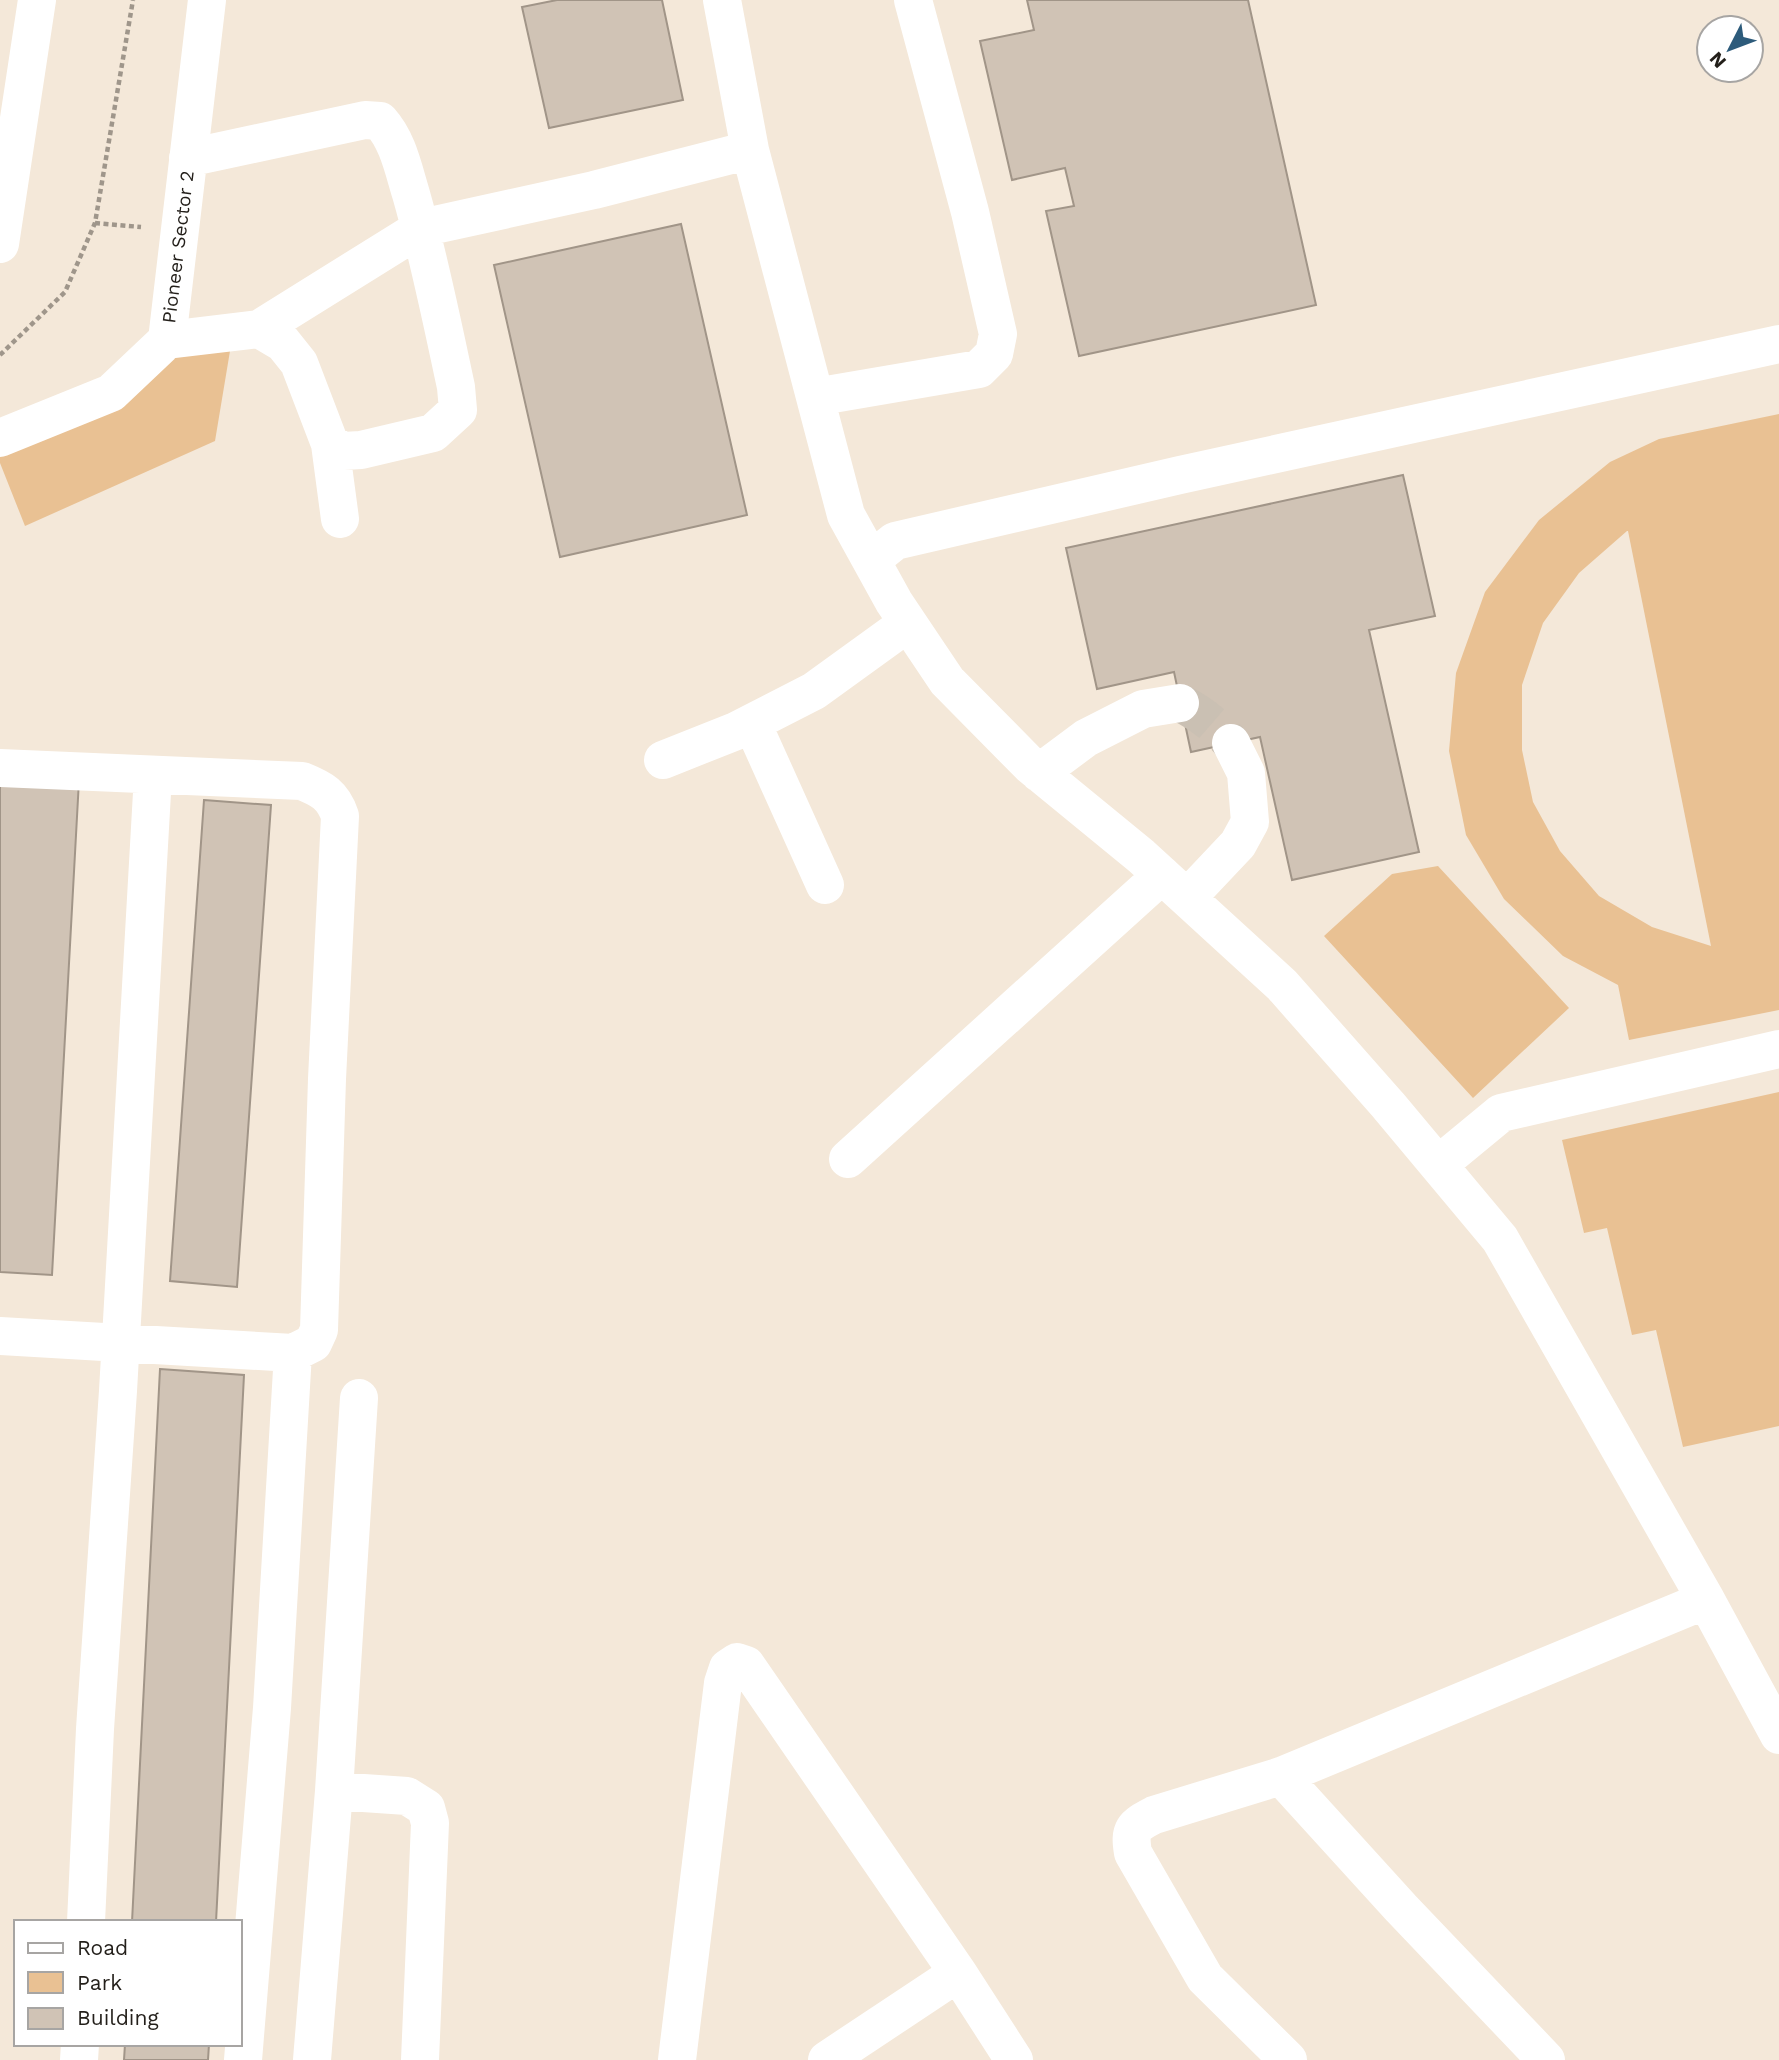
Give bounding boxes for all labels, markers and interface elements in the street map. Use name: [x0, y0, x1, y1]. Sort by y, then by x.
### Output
north arrow: [1695, 14, 1765, 84]
text: N: [1704, 47, 1731, 73]
street label: Pioneer Sector 2: [157, 169, 199, 325]
legend: [14, 1920, 242, 2046]
text: Road: [77, 1935, 128, 1960]
text: Park: [77, 1970, 122, 1995]
text: Building: [77, 2005, 159, 2030]

